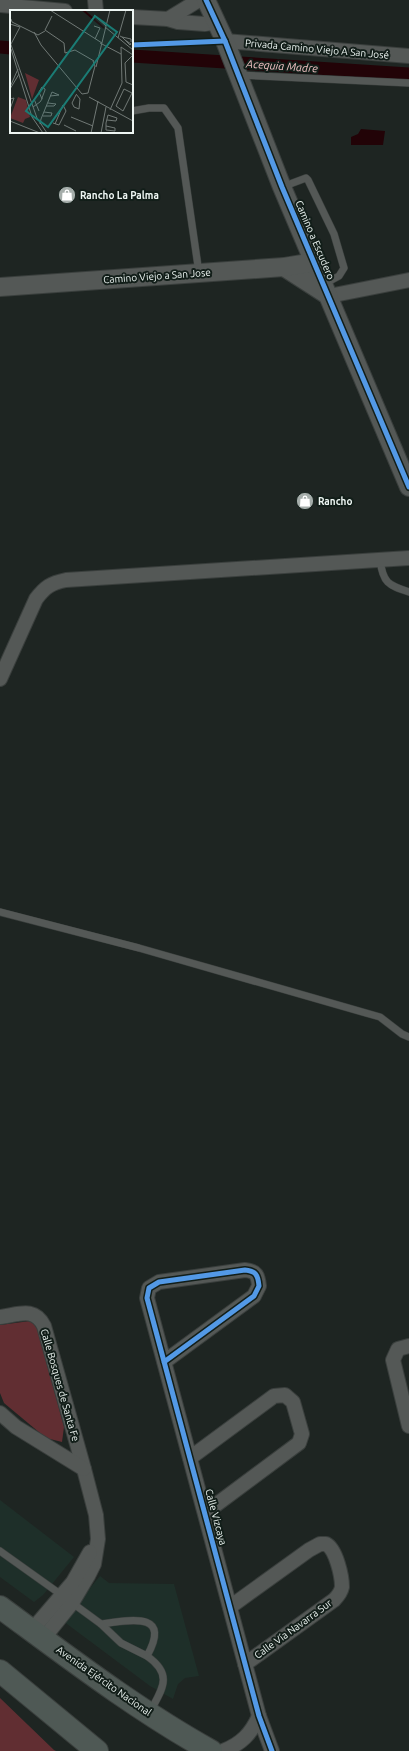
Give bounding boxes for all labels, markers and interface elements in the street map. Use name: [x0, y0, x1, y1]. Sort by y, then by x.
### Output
inset map: [10, 10, 133, 133]
street label: Privada Camino Viejo A San José: [244, 37, 390, 61]
water label: Acequia Madre: [245, 57, 319, 75]
shop icon: Rancho La Palma: [57, 185, 77, 205]
place label: Rancho La Palma: [80, 190, 159, 201]
street label: Camino a Escudero: [293, 199, 337, 281]
street label: Camino Viejo a San Jose: [103, 267, 211, 285]
shop icon: Rancho: [295, 491, 315, 511]
place label: Rancho: [318, 496, 352, 507]
street label: Calle Bosques de Santa Fe: [39, 1328, 81, 1442]
street label: Calle Vizcaya: [203, 1488, 229, 1546]
street label: Calle Vía Navarra Sur: [252, 1597, 334, 1661]
street label: Avenida Ejército Nacional: [54, 1644, 154, 1718]

